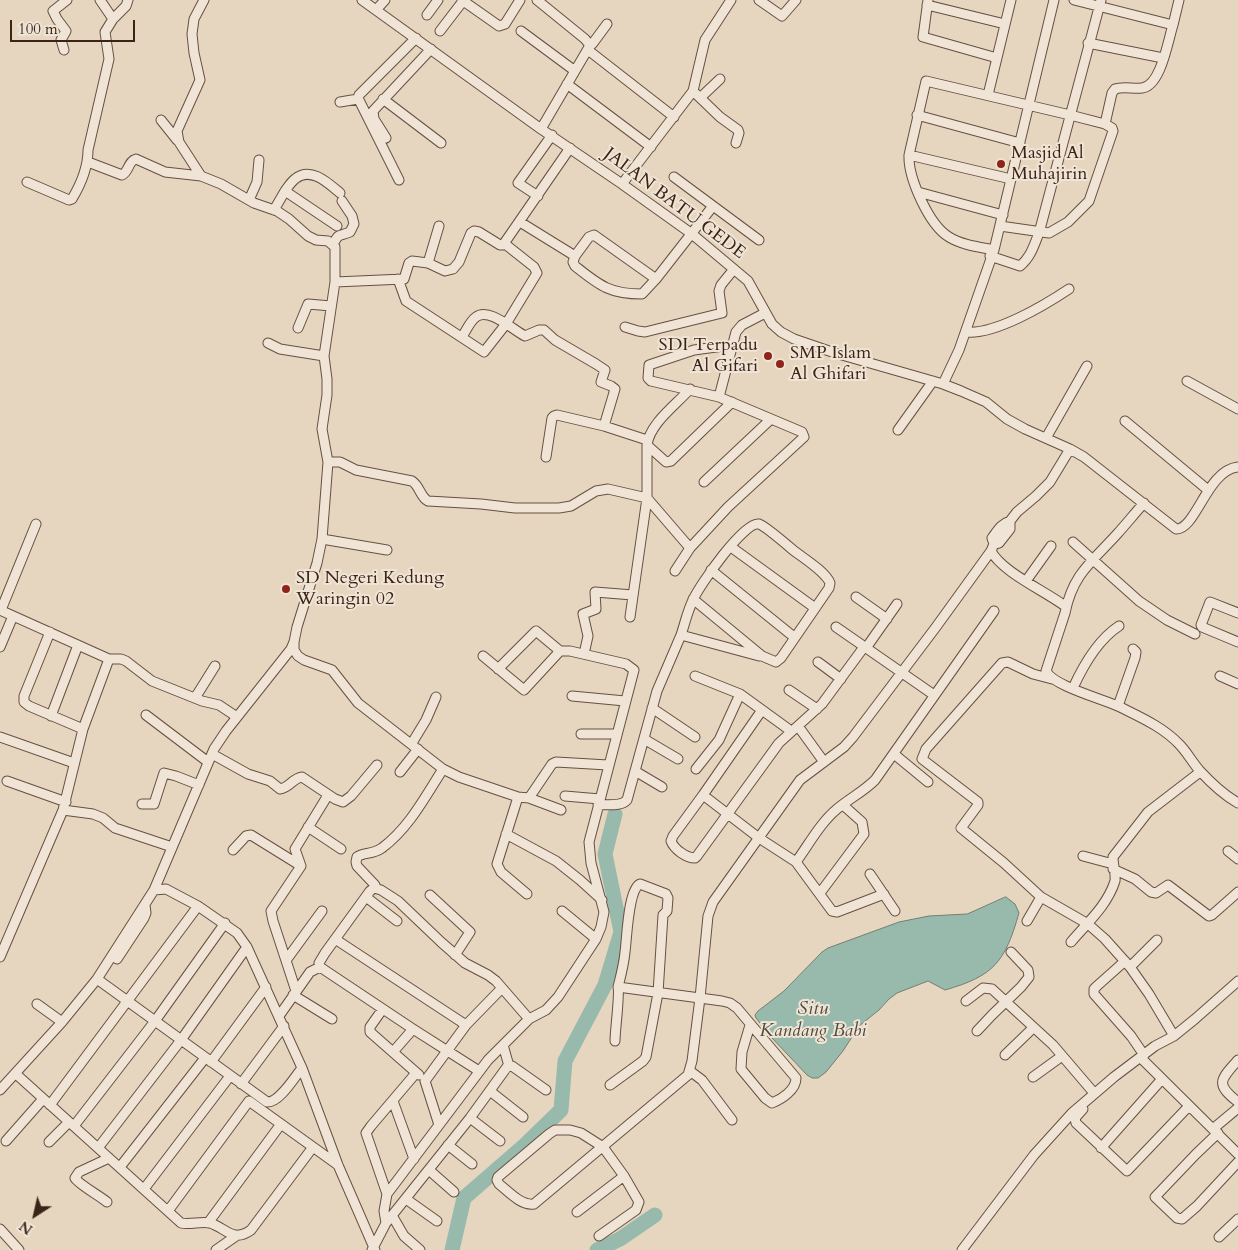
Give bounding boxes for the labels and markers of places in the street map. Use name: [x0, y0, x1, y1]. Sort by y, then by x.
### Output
place label: Masjid Al Muhajirin: [1011, 143, 1087, 186]
marker: Masjid Al Muhajirin: [995, 158, 1007, 170]
place label: SDI Terpadu Al Gifari: [659, 335, 758, 378]
place label: SMP Islam Al Ghifari: [790, 343, 871, 386]
marker: SDI Terpadu Al Gifari: [762, 350, 774, 362]
marker: SMP Islam Al Ghifari: [774, 358, 786, 370]
place label: SD Negeri Kedung Waringin 02: [296, 568, 444, 610]
marker: SD Negeri Kedung Waringin 02: [280, 583, 292, 595]

